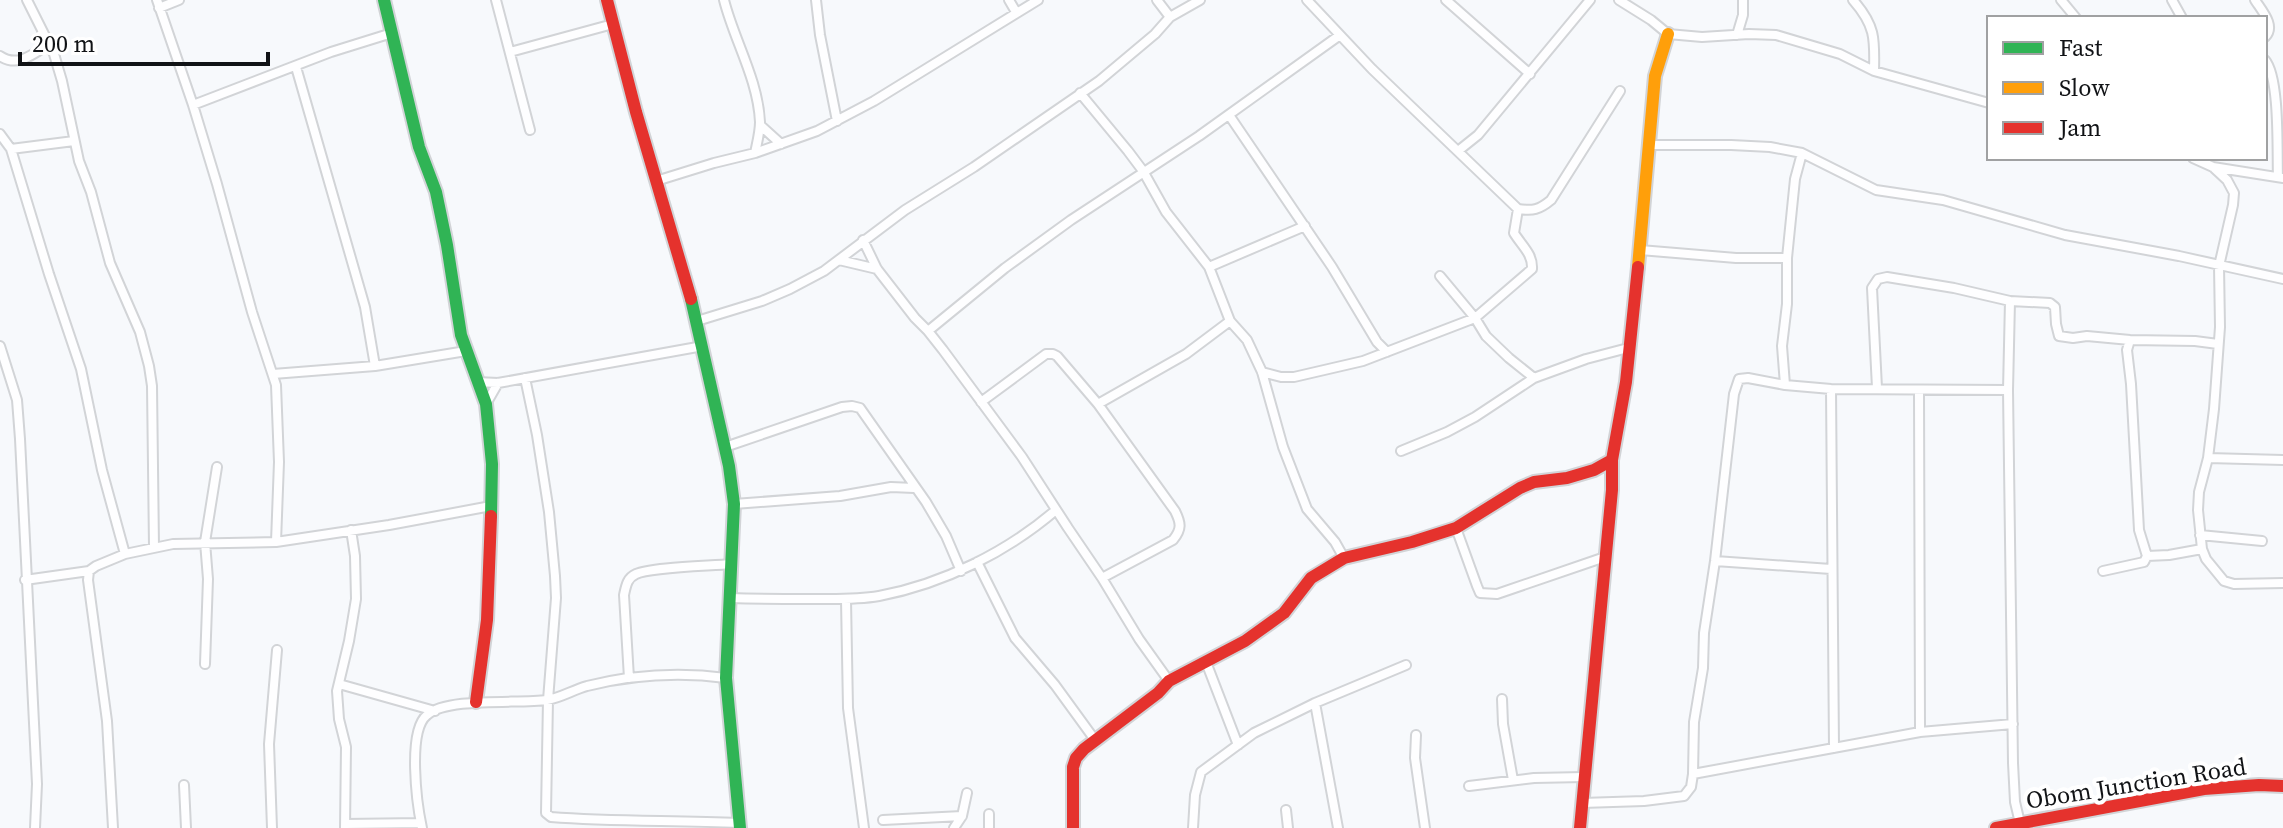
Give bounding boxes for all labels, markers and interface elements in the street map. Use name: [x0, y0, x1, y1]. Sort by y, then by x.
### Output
scale bar: [20, 16, 268, 66]
legend: [1987, 16, 2267, 160]
text: 200 m: [32, 27, 95, 60]
text: Fast: [2059, 31, 2103, 64]
text: Slow: [2059, 71, 2110, 104]
text: Jam: [2058, 111, 2101, 144]
street label: Obom Junction Road: [2024, 749, 2249, 817]

